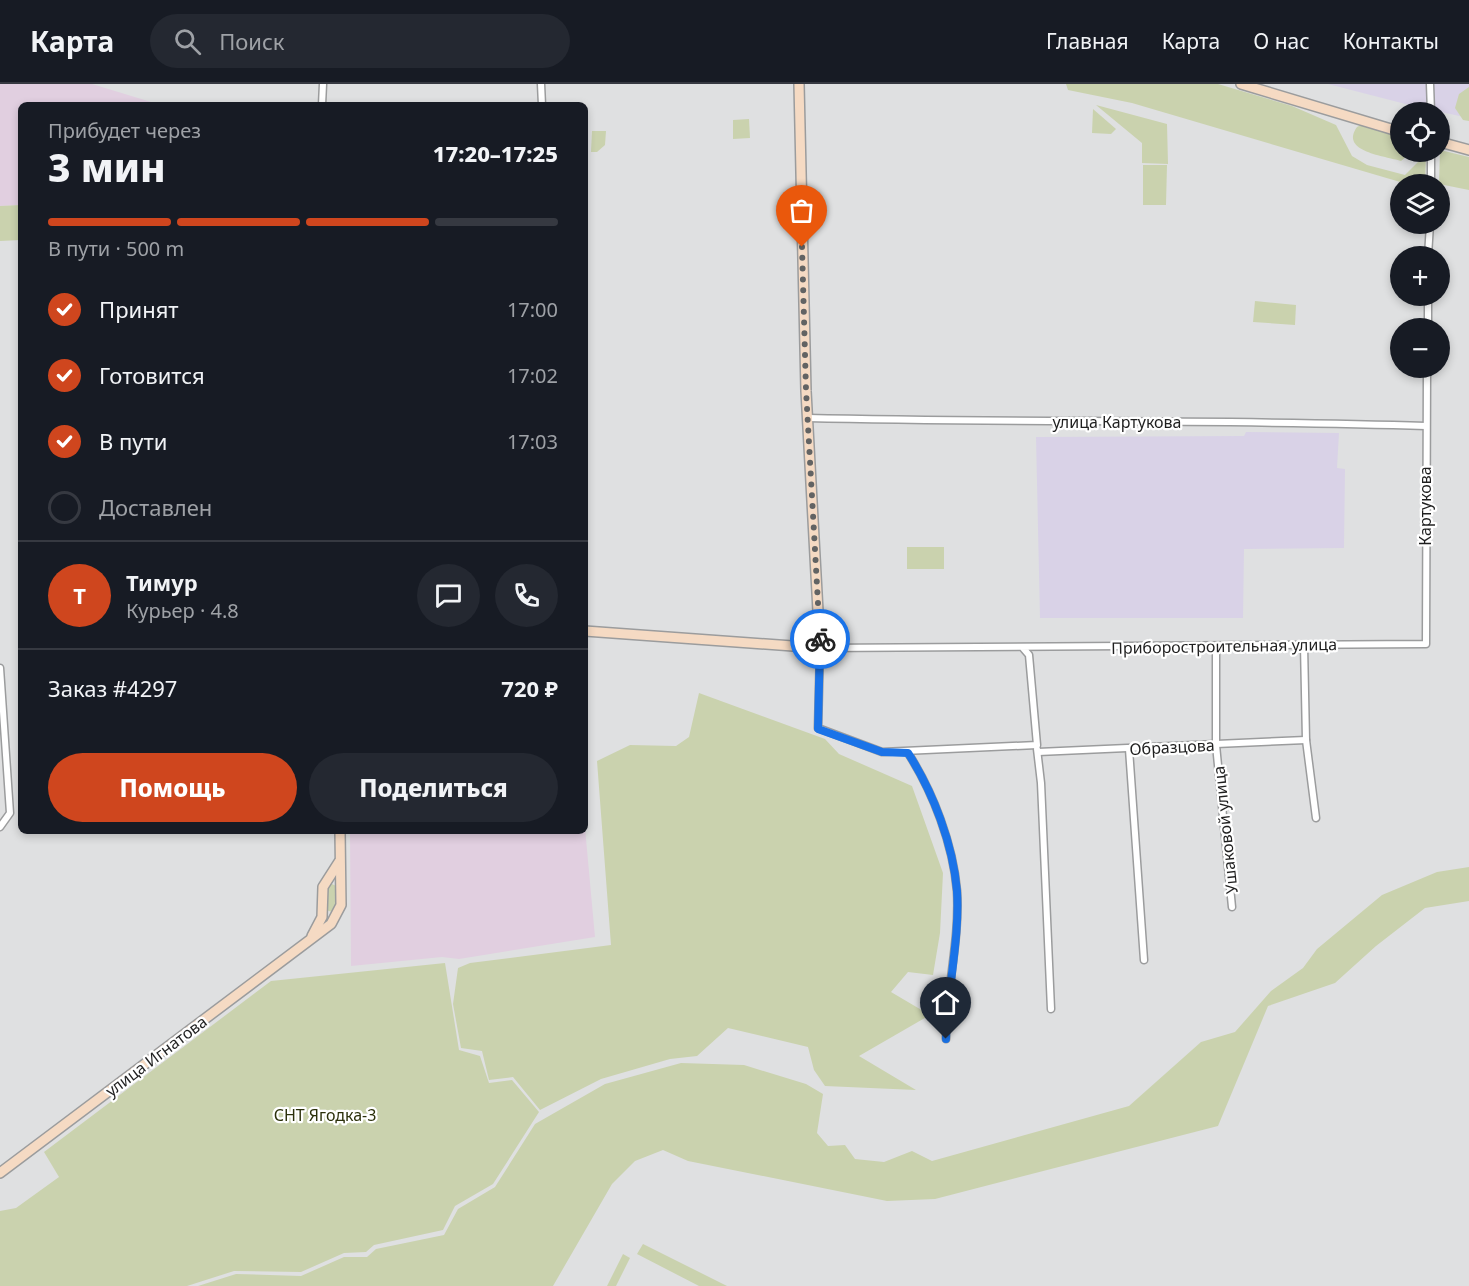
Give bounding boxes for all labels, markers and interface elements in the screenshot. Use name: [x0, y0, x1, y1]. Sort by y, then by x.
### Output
search box: [150, 14, 570, 68]
text: Карта: [30, 22, 114, 60]
icon: search: [171, 25, 204, 58]
text: Поиск: [219, 26, 285, 56]
text: Главная: [1046, 27, 1129, 55]
text: Карта: [1162, 27, 1220, 55]
text: О нас: [1253, 27, 1310, 55]
text: Контакты: [1343, 27, 1439, 55]
map controls: [1390, 102, 1450, 378]
button: locate: [1390, 102, 1450, 162]
text: Прибудет через: [48, 117, 201, 144]
text: 17:20–17:25: [433, 138, 558, 168]
text: 3 мин: [48, 140, 166, 193]
button: layers: [1390, 174, 1450, 234]
pin: [776, 185, 827, 247]
icon: bag: [785, 194, 818, 227]
text: В пути · 500 m: [48, 235, 184, 262]
button: +: [1390, 246, 1450, 306]
icon: check: [48, 293, 81, 326]
text: Принят: [99, 294, 179, 324]
text: 17:00: [507, 296, 558, 323]
button: −: [1390, 318, 1450, 378]
icon: check: [48, 359, 81, 392]
text: Готовится: [99, 360, 205, 390]
text: 17:02: [507, 362, 558, 389]
street label: улица Картукова: [1052, 411, 1182, 433]
icon: check: [48, 425, 81, 458]
text: В пути: [99, 426, 167, 456]
text: 17:03: [507, 428, 558, 455]
street label: Картукова: [1414, 466, 1436, 546]
text: Доставлен: [99, 492, 212, 522]
button: chat: [417, 564, 480, 627]
button: phone: [495, 564, 558, 627]
text: Тимур: [126, 567, 198, 597]
text: Т: [73, 580, 86, 610]
text: Курьер · 4.8: [126, 597, 239, 624]
courier: [790, 609, 850, 669]
icon: bike: [804, 623, 837, 656]
street label: Приборостроительная улица: [1111, 633, 1337, 659]
text: Заказ #4297: [48, 673, 177, 703]
text: 720 ₽: [501, 673, 558, 703]
street label: Образцова: [1129, 734, 1215, 760]
button: Помощь: [48, 753, 297, 822]
button: Поделиться: [309, 753, 558, 822]
street label: Ушаковой улица: [1207, 765, 1243, 895]
pin: [920, 977, 971, 1039]
icon: home: [929, 986, 962, 1019]
street label: улица Игнатова: [101, 1011, 211, 1101]
park label: СНТ Ягодка-3: [274, 1104, 376, 1126]

